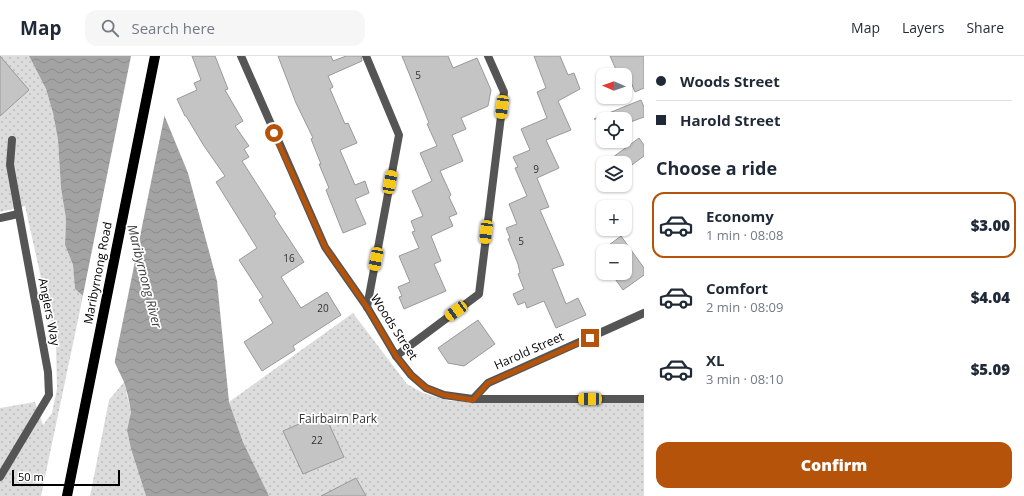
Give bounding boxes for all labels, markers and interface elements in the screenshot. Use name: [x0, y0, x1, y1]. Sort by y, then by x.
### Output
search box: [85, 10, 365, 46]
text: Map: [20, 15, 61, 41]
icon: search: [99, 17, 121, 39]
text: Search here: [131, 18, 215, 38]
text: Map: [851, 18, 880, 37]
text: Layers: [902, 18, 944, 37]
text: Share: [966, 18, 1004, 37]
house number: 5: [415, 68, 421, 82]
north arrow: [596, 68, 632, 104]
map controls: [596, 68, 632, 280]
text: Woods Street: [680, 71, 780, 91]
car: [495, 94, 509, 120]
text: Harold Street: [680, 110, 780, 130]
button: locate: [596, 112, 632, 148]
route start: [265, 124, 283, 142]
button: layers: [596, 156, 632, 192]
text: Choose a ride: [656, 156, 777, 180]
house number: 9: [533, 162, 539, 176]
car: [382, 169, 398, 195]
button: +: [596, 200, 632, 236]
text: Economy: [706, 206, 774, 226]
icon: car: [658, 207, 694, 243]
text: $3.00: [971, 215, 1010, 235]
car: [479, 219, 493, 245]
street label: Maribyrnong Road: [79, 220, 116, 326]
water label: Maribyrnong River: [123, 222, 167, 330]
text: 1 min · 08:08: [706, 226, 783, 244]
house number: 5: [518, 234, 524, 248]
button: −: [596, 244, 632, 280]
car: [368, 246, 384, 272]
house number: 16: [283, 251, 295, 265]
street label: Anglers Way: [35, 277, 65, 348]
text: Comfort: [706, 278, 768, 298]
icon: car: [658, 279, 694, 315]
text: $4.04: [971, 287, 1010, 307]
street label: Woods Street: [367, 291, 422, 363]
text: 2 min · 08:09: [706, 298, 783, 316]
car: [443, 299, 469, 323]
house number: 20: [317, 301, 329, 315]
street label: Harold Street: [491, 328, 566, 373]
route end: [581, 329, 599, 347]
text: XL: [706, 350, 724, 370]
icon: car: [658, 351, 694, 387]
text: $5.09: [971, 359, 1010, 379]
text: 3 min · 08:10: [706, 370, 783, 388]
car: [578, 393, 602, 405]
park label: Fairbairn Park: [299, 410, 378, 427]
house number: 22: [311, 433, 323, 447]
button: Confirm: [656, 442, 1012, 488]
scale bar: [12, 468, 120, 487]
text: 50 m: [18, 469, 44, 484]

